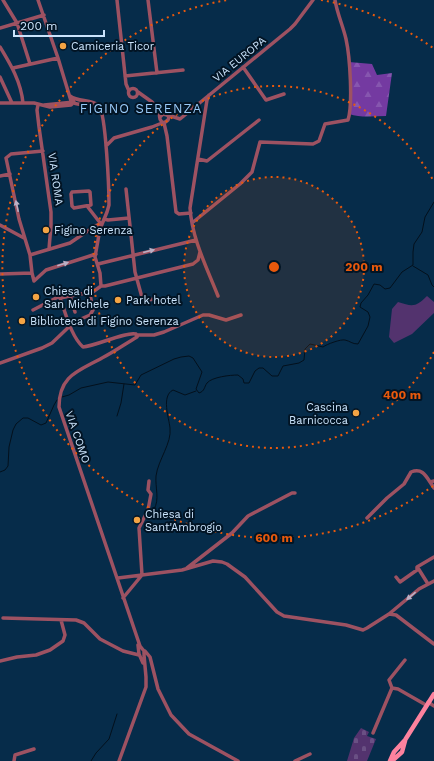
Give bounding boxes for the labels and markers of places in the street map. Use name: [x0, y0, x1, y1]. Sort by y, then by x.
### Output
place label: Camiceria Ticor: [71, 40, 155, 53]
marker: Camiceria Ticor: [58, 41, 68, 51]
place label: Figino Serenza: [54, 224, 133, 237]
marker: Figino Serenza: [41, 225, 51, 235]
centre of rings: [267, 260, 281, 274]
place label: Chiesa di San Michele: [44, 285, 109, 311]
marker: Chiesa di San Michele: [31, 292, 41, 302]
place label: Park hotel: [126, 294, 181, 307]
marker: Park hotel: [113, 295, 123, 305]
place label: Biblioteca di Figino Serenza: [30, 315, 179, 328]
marker: Biblioteca di Figino Serenza: [17, 316, 27, 326]
place label: Cascina Barnicocca: [289, 401, 348, 427]
marker: Cascina Barnicocca: [351, 408, 361, 418]
place label: Chiesa di Sant'Ambrogio: [145, 508, 222, 534]
marker: Chiesa di Sant'Ambrogio: [132, 515, 142, 525]

